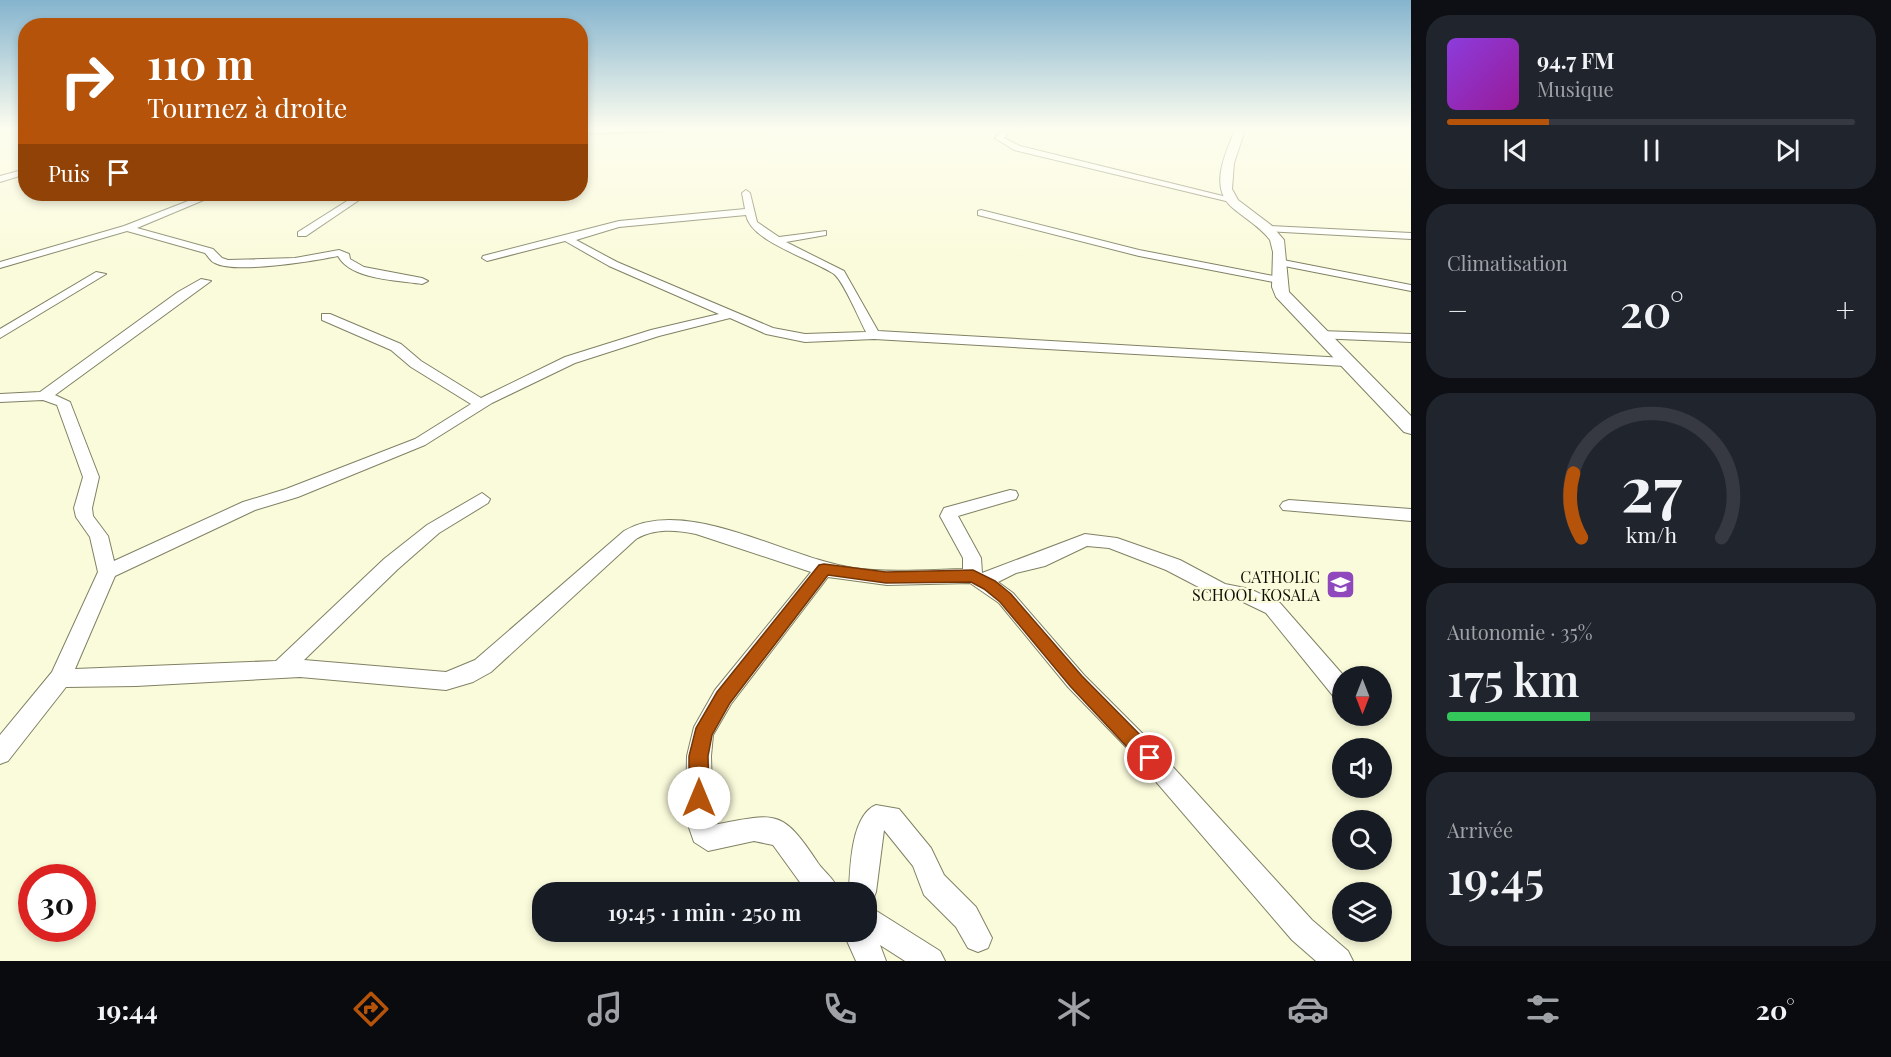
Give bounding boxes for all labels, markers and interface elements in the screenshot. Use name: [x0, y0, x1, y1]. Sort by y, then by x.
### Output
text: 110 m: [147, 35, 254, 91]
icon: right: [48, 42, 126, 120]
text: 94.7 FM: [1537, 45, 1614, 75]
text: Musique: [1537, 75, 1614, 102]
text: Tournez à droite: [147, 89, 347, 125]
icon: previous: [1499, 134, 1532, 167]
icon: pause: [1635, 134, 1668, 167]
icon: next: [1771, 134, 1804, 167]
icon: arrive: [102, 156, 135, 189]
text: Puis: [48, 158, 90, 188]
text: Climatisation: [1447, 249, 1568, 276]
text: 20°: [1620, 279, 1684, 339]
text: −: [1447, 287, 1468, 331]
text: +: [1836, 287, 1855, 331]
text: 27: [1620, 444, 1682, 528]
text: km/h: [1625, 520, 1677, 548]
place label: CATHOLIC SCHOOL KOSALA: [1192, 566, 1321, 605]
school or university icon: CATHOLIC SCHOOL KOSALA: [1325, 569, 1357, 601]
text: Autonomie · 35%: [1447, 618, 1593, 645]
text: 175 km: [1447, 648, 1579, 708]
north arrow: [1332, 666, 1392, 726]
map controls: [1332, 666, 1392, 942]
pin: [1124, 732, 1175, 783]
button: sound: [1332, 738, 1392, 798]
icon: arrive: [1133, 741, 1166, 774]
position arrow: [667, 766, 731, 830]
button: search: [1332, 810, 1392, 870]
text: Arrivée: [1447, 816, 1513, 843]
text: 19:45: [1447, 846, 1544, 906]
speed limit sign: 30: [18, 864, 96, 942]
button: layers: [1332, 882, 1392, 942]
text: 19:45 · 1 min · 250 m: [608, 897, 801, 927]
icon: directions: [350, 988, 392, 1030]
icon: music: [584, 988, 626, 1030]
icon: phone: [819, 988, 861, 1030]
icon: climate: [1053, 988, 1095, 1030]
icon: car: [1287, 988, 1329, 1030]
icon: filters: [1522, 988, 1564, 1030]
text: 19:44: [96, 991, 158, 1027]
text: 20°: [1756, 991, 1795, 1027]

